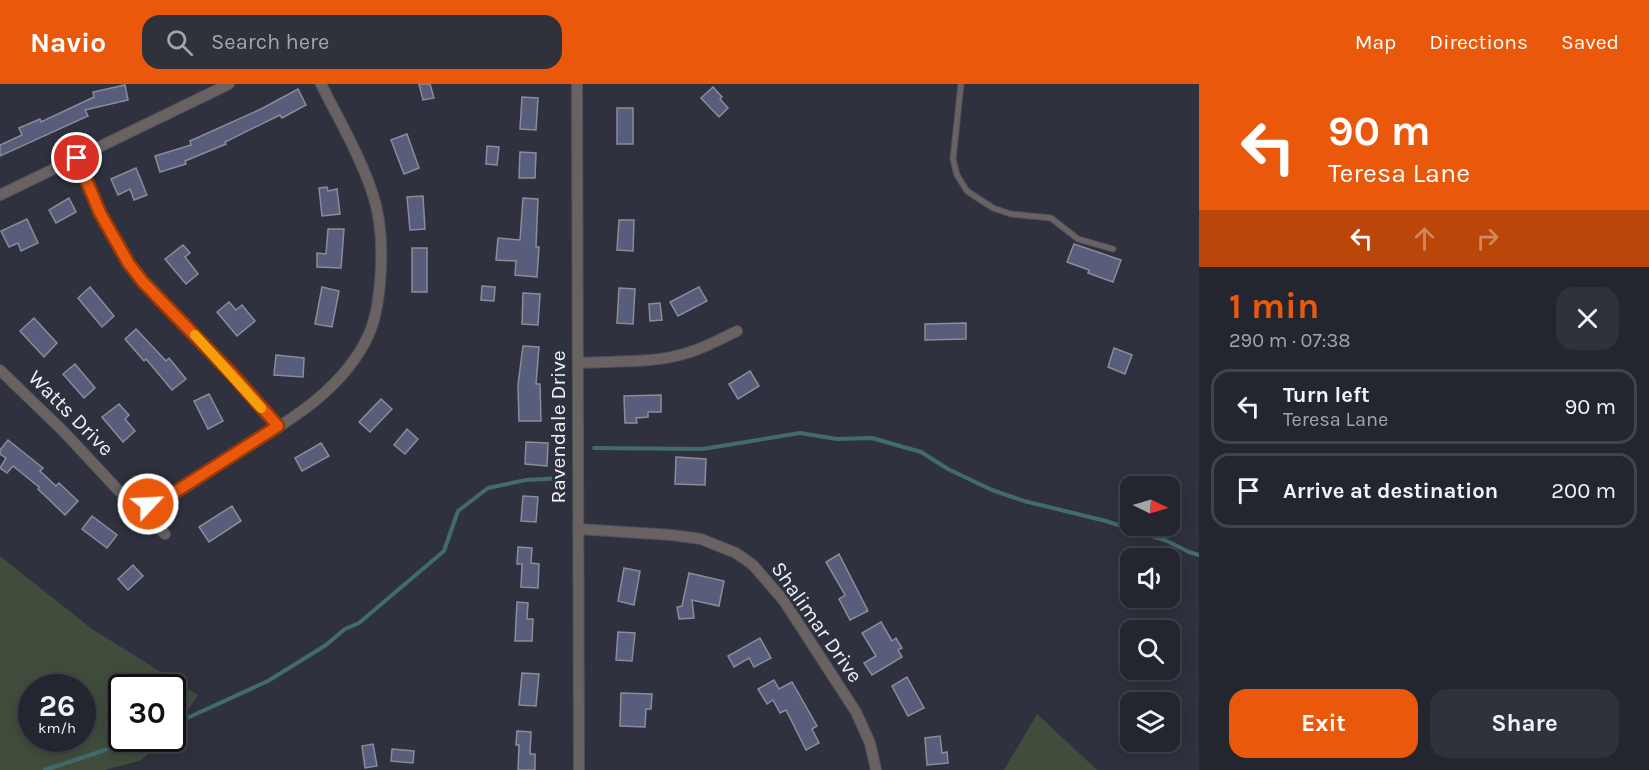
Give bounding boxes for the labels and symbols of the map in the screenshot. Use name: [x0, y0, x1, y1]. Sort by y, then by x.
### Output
pin: [51, 132, 102, 183]
street label: Ravendale Drive: [546, 350, 570, 504]
street label: Watts Drive: [23, 365, 119, 461]
position arrow: [116, 472, 180, 536]
north arrow: [1120, 476, 1180, 536]
street label: Shalimar Drive: [766, 557, 868, 687]
speed limit sign: 30: [108, 674, 186, 752]

